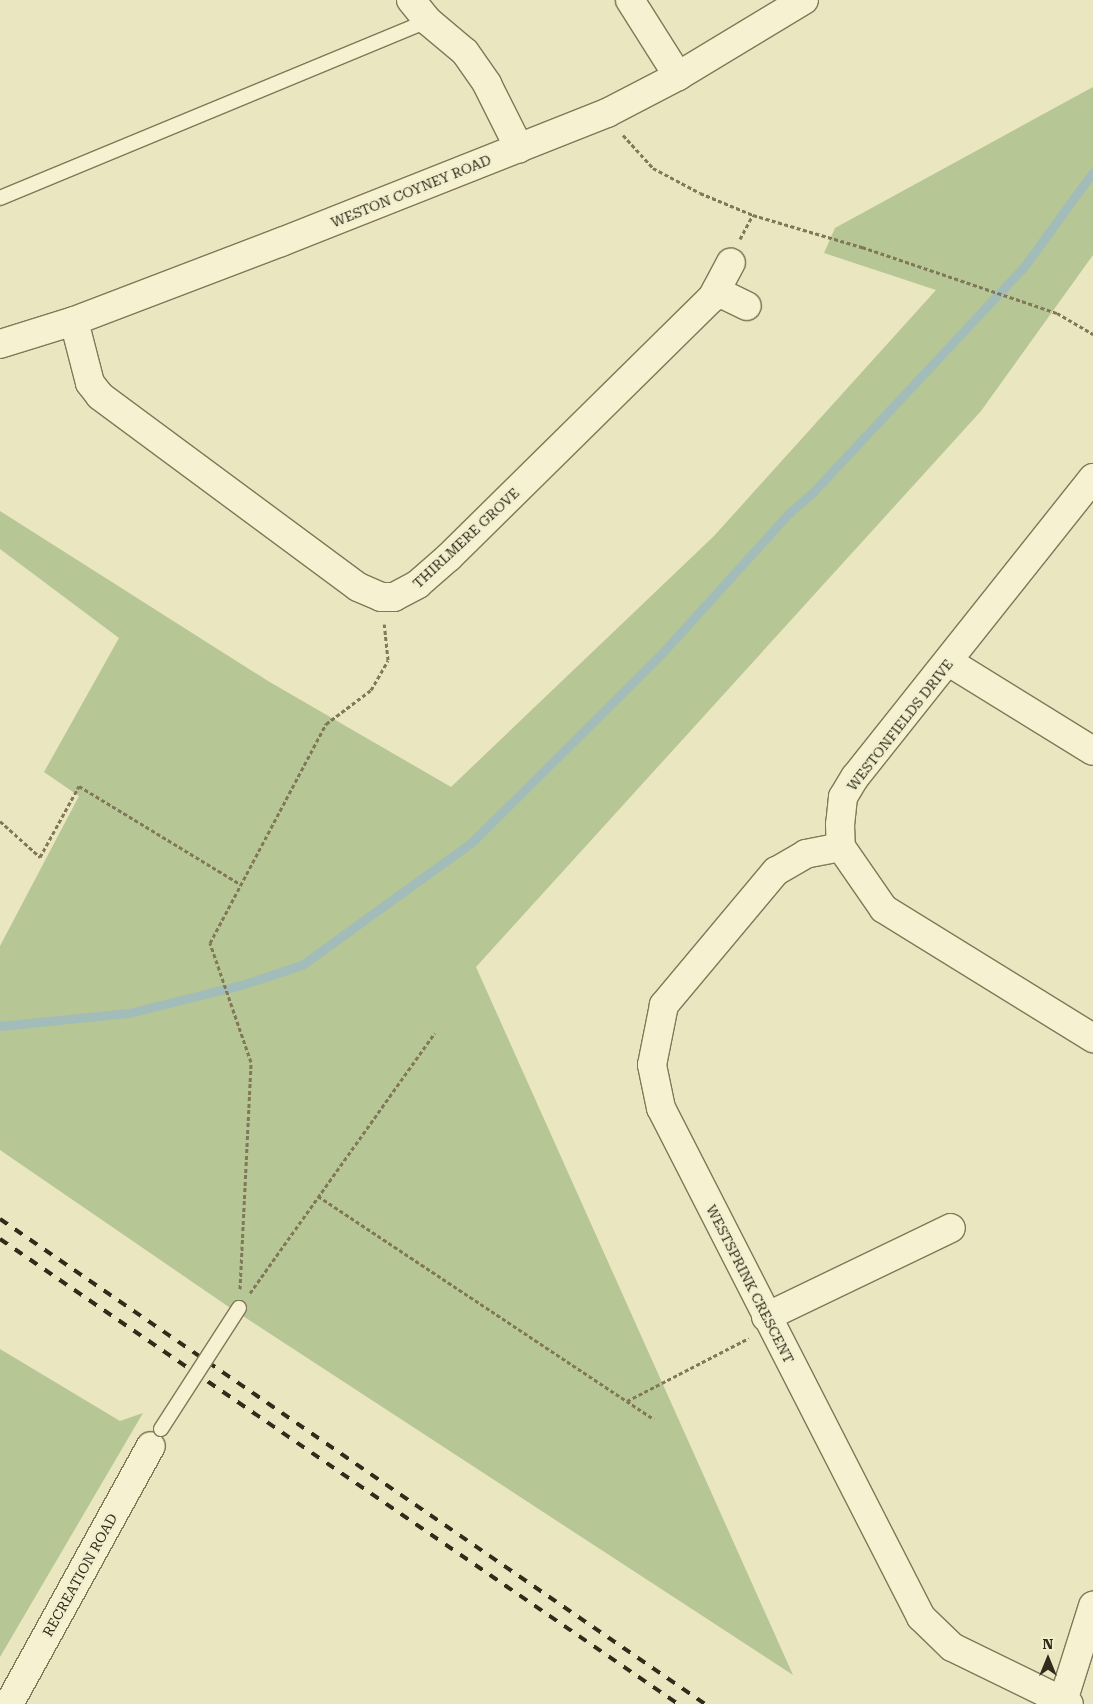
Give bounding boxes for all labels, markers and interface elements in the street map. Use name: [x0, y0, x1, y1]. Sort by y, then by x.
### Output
street label: WESTON COYNEY ROAD: [329, 151, 493, 231]
street label: THIRLMERE GROVE: [409, 484, 523, 592]
street label: WESTONFIELDS DRIVE: [844, 656, 956, 794]
street label: WESTSPRINK CRESCENT: [703, 1202, 797, 1366]
street label: RECREATION ROAD: [39, 1511, 121, 1639]
north arrow: [1023, 1634, 1073, 1684]
text: N: [1043, 1636, 1053, 1652]

